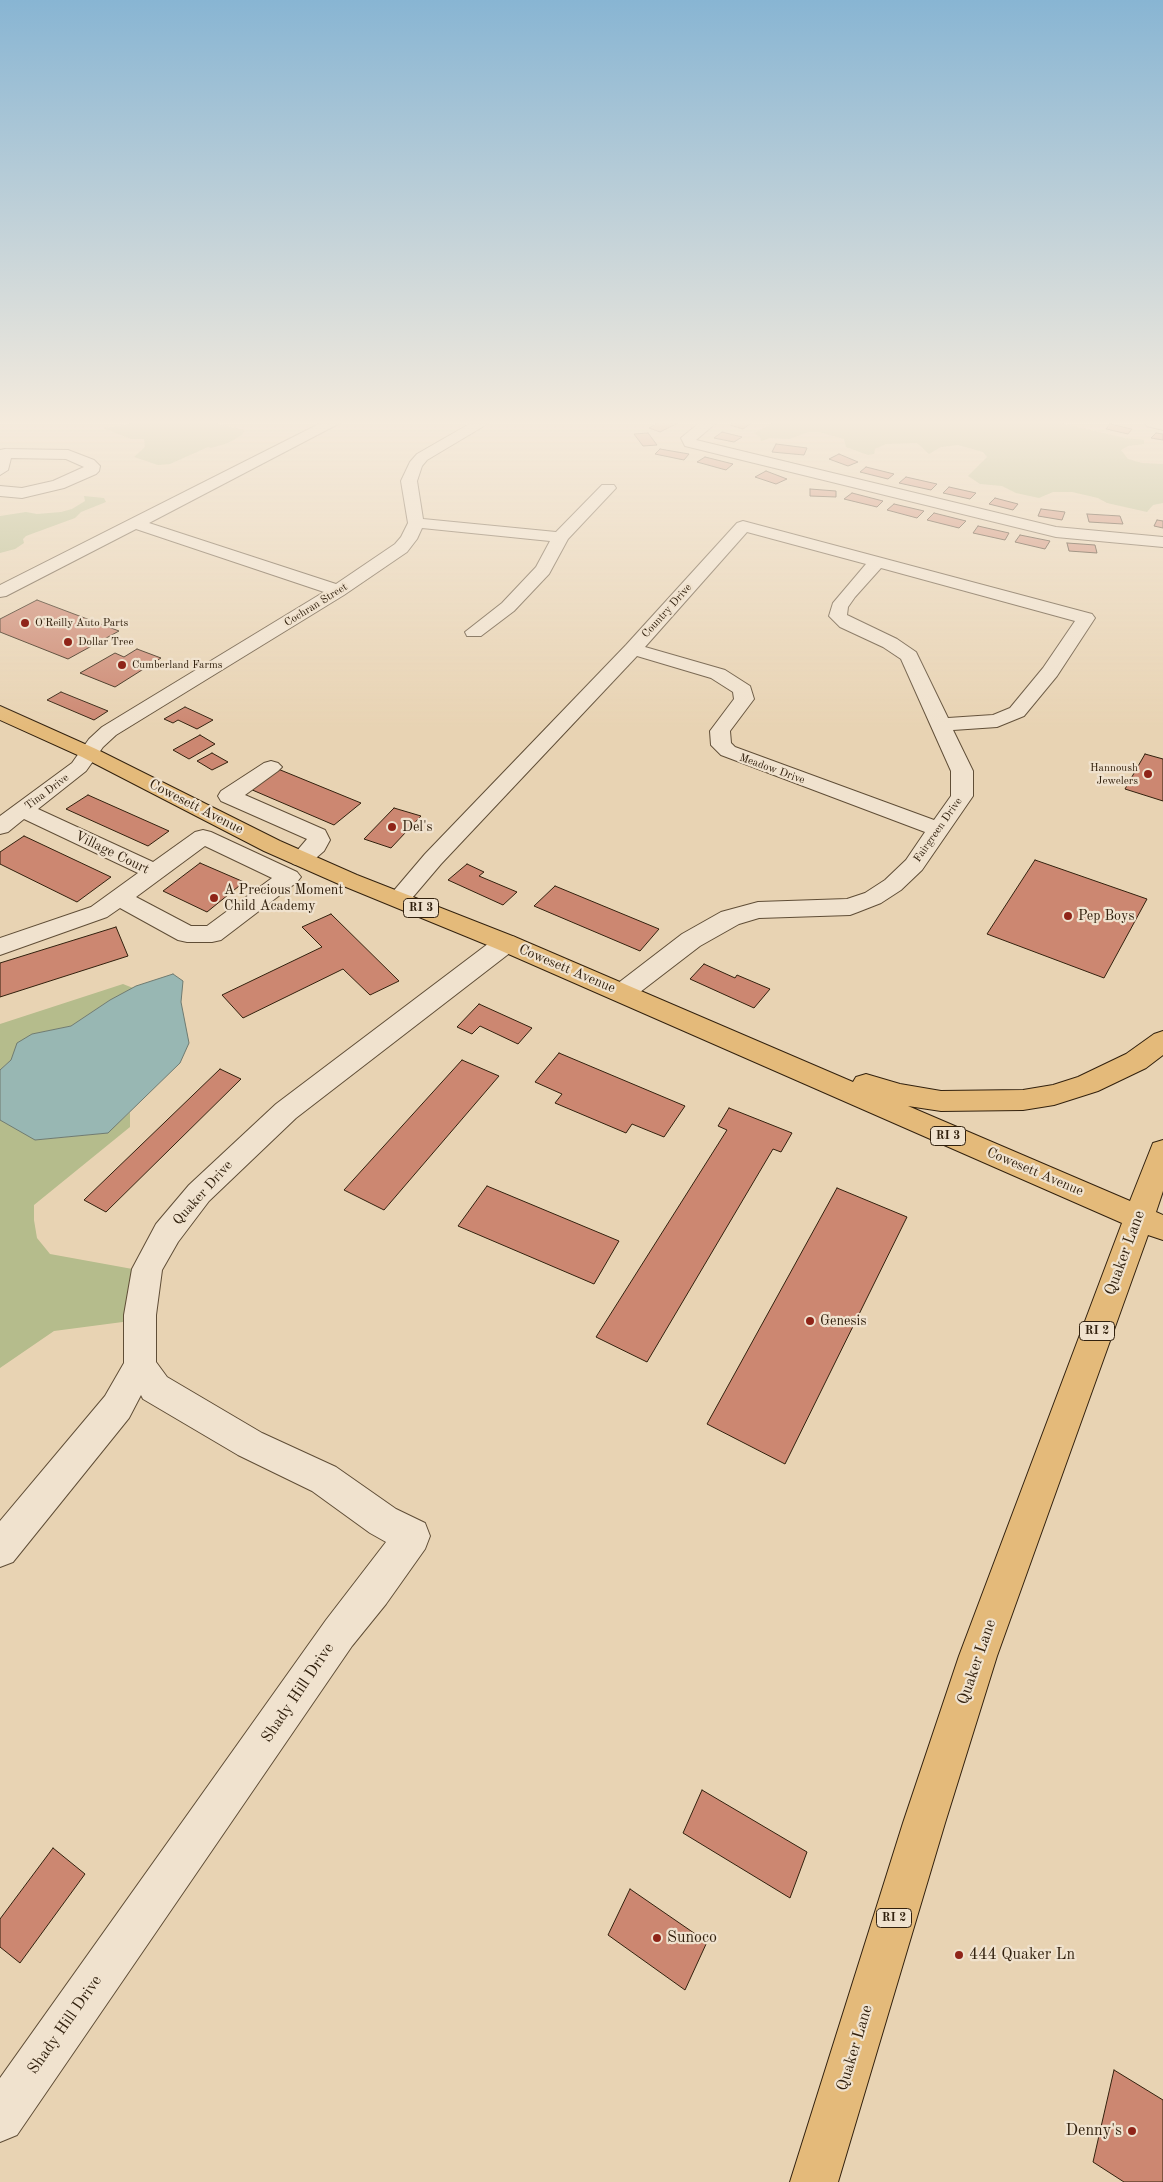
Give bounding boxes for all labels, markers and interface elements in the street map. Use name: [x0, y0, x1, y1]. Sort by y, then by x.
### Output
street label: Cochran Street: [282, 580, 350, 630]
street label: Country Drive: [639, 581, 695, 641]
place label: O'Reilly Auto Parts: [35, 616, 128, 630]
marker: O'Reilly Auto Parts: [19, 617, 31, 629]
place label: Dollar Tree: [78, 635, 133, 649]
marker: Dollar Tree: [62, 636, 74, 648]
place label: Cumberland Farms: [132, 658, 223, 672]
marker: Cumberland Farms: [116, 659, 128, 671]
street label: Meadow Drive: [737, 751, 807, 787]
place label: Hannoush Jewelers: [1090, 761, 1138, 787]
marker: Hannoush Jewelers: [1142, 768, 1154, 780]
street label: Tina Drive: [22, 771, 72, 813]
street label: Cowesett Avenue: [146, 776, 246, 838]
street label: Fairgreen Drive: [911, 795, 965, 865]
place label: Del's: [402, 819, 433, 835]
marker: Del's: [386, 821, 398, 833]
street label: Village Court: [72, 828, 152, 878]
place label: A Precious Moment Child Academy: [224, 882, 343, 914]
marker: A Precious Moment Child Academy: [208, 892, 220, 904]
road number: RI 3: [404, 898, 438, 918]
place label: Pep Boys: [1078, 908, 1135, 924]
marker: Pep Boys: [1062, 910, 1074, 922]
street label: Cowesett Avenue: [516, 941, 618, 997]
road number: RI 3: [930, 1126, 966, 1146]
street label: Cowesett Avenue: [984, 1144, 1086, 1200]
street label: Quaker Drive: [170, 1157, 236, 1229]
street label: Quaker Lane: [1101, 1208, 1149, 1298]
place label: Genesis: [820, 1313, 866, 1329]
marker: Genesis: [804, 1315, 816, 1327]
road number: RI 2: [1080, 1322, 1114, 1340]
street label: Quaker Lane: [953, 1617, 1001, 1707]
street label: Shady Hill Drive: [258, 1639, 338, 1747]
road number: RI 2: [876, 1909, 912, 1928]
place label: Sunoco: [667, 1928, 717, 1948]
marker: Sunoco: [651, 1932, 663, 1944]
place label: 444 Quaker Ln: [969, 1945, 1075, 1965]
marker: 444 Quaker Ln: [953, 1949, 965, 1961]
street label: Shady Hill Drive: [24, 1972, 106, 2078]
street label: Quaker Lane: [833, 2003, 877, 2093]
place label: Denny's: [1066, 2121, 1122, 2141]
marker: Denny's: [1126, 2125, 1138, 2137]

